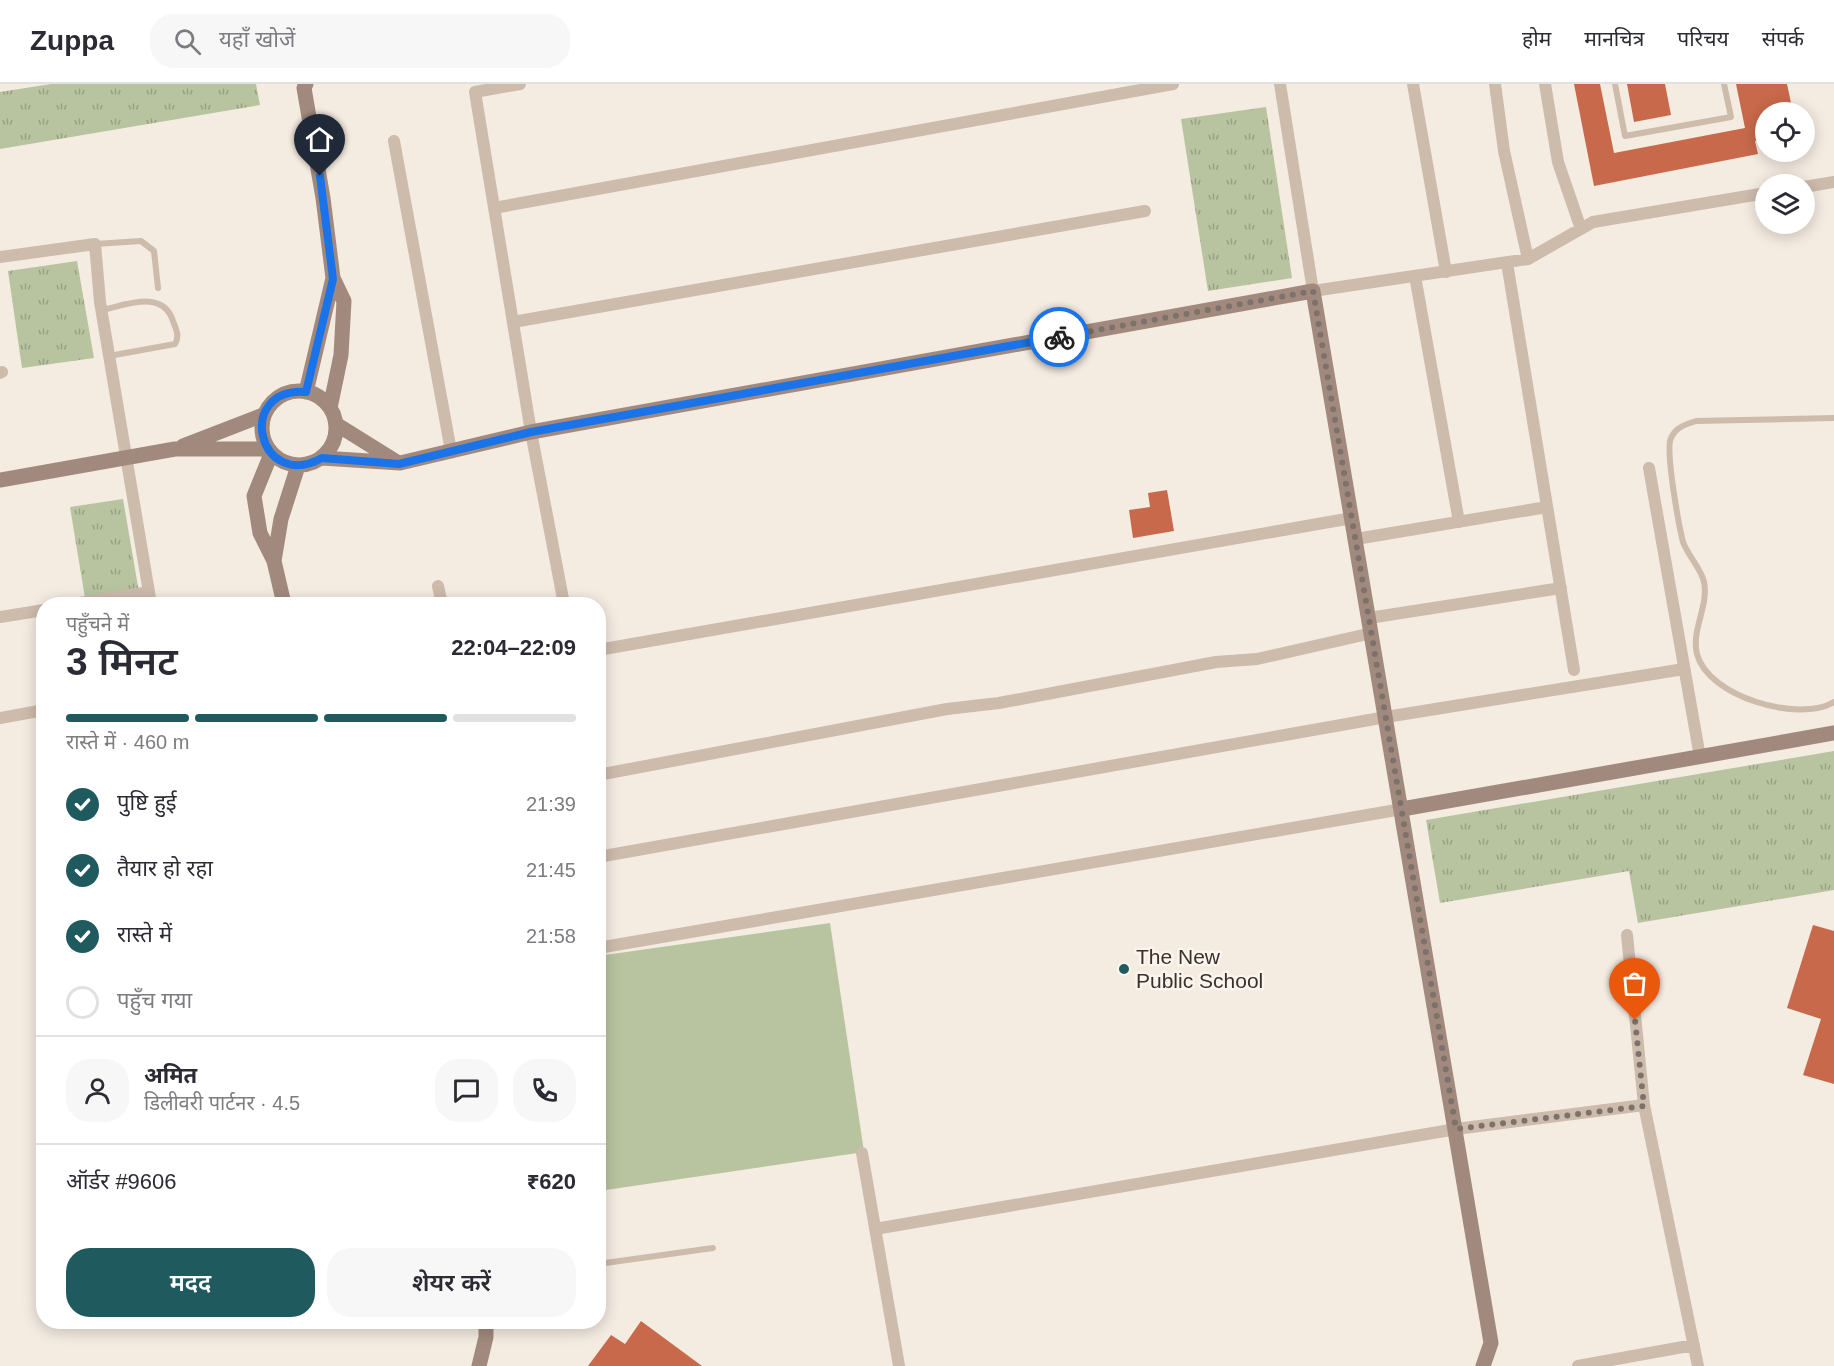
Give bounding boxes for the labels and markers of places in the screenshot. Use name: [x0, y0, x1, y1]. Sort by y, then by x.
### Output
pin: [294, 114, 345, 176]
place label: The New Public School: [1136, 945, 1263, 992]
pin: [1609, 958, 1660, 1020]
marker: The New Public School: [1117, 962, 1131, 976]

